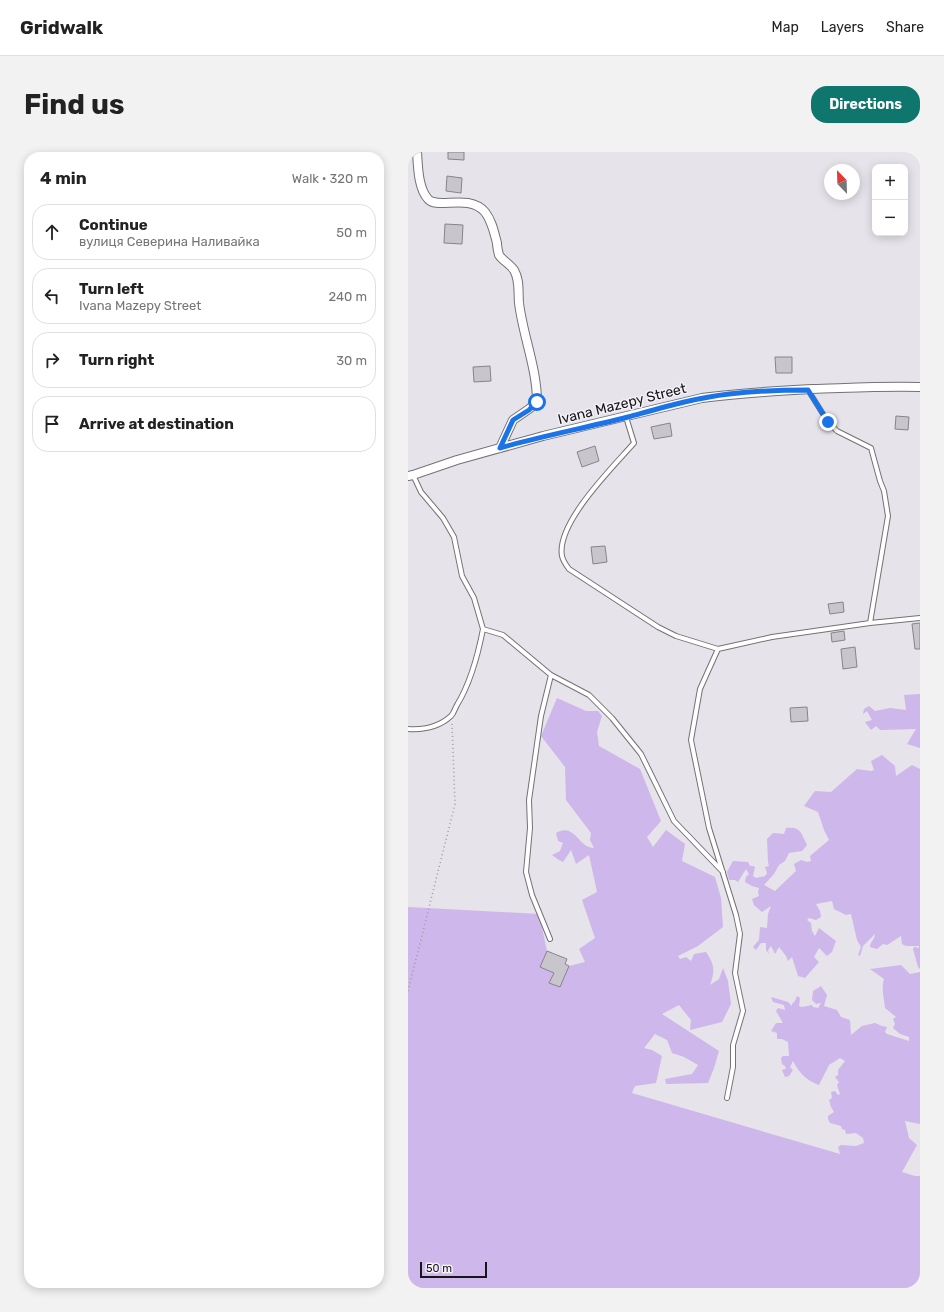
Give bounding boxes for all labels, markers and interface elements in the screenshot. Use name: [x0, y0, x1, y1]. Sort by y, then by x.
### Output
text: Gridwalk: [20, 16, 103, 39]
text: Map: [772, 19, 799, 36]
text: Layers: [821, 19, 864, 36]
text: Share: [886, 19, 924, 36]
button: Directions: [811, 86, 920, 123]
text: Find us: [24, 88, 124, 121]
north arrow: [824, 164, 860, 200]
map controls: [872, 164, 908, 236]
button: +: [872, 164, 908, 200]
text: 4 min: [40, 168, 87, 188]
text: Walk · 320 m: [292, 171, 368, 186]
button: −: [872, 200, 908, 236]
text: Continue: [79, 216, 148, 234]
icon: ahead: [41, 221, 63, 243]
text: 50 m: [336, 225, 367, 240]
text: вулиця Северина Наливайка: [79, 234, 260, 249]
text: Turn left: [79, 280, 144, 298]
icon: left: [41, 285, 63, 307]
text: 240 m: [328, 289, 367, 304]
text: Ivana Mazepy Street: [79, 298, 201, 313]
icon: right: [41, 349, 63, 371]
text: Turn right: [79, 351, 154, 369]
text: 30 m: [336, 353, 367, 368]
street label: Ivana Mazepy Street: [556, 380, 688, 428]
route start: [528, 393, 546, 411]
icon: arrive: [41, 413, 63, 435]
route end: [819, 413, 837, 431]
text: Arrive at destination: [79, 415, 234, 433]
scale bar: [420, 1260, 487, 1279]
text: 50 m: [426, 1262, 452, 1275]

